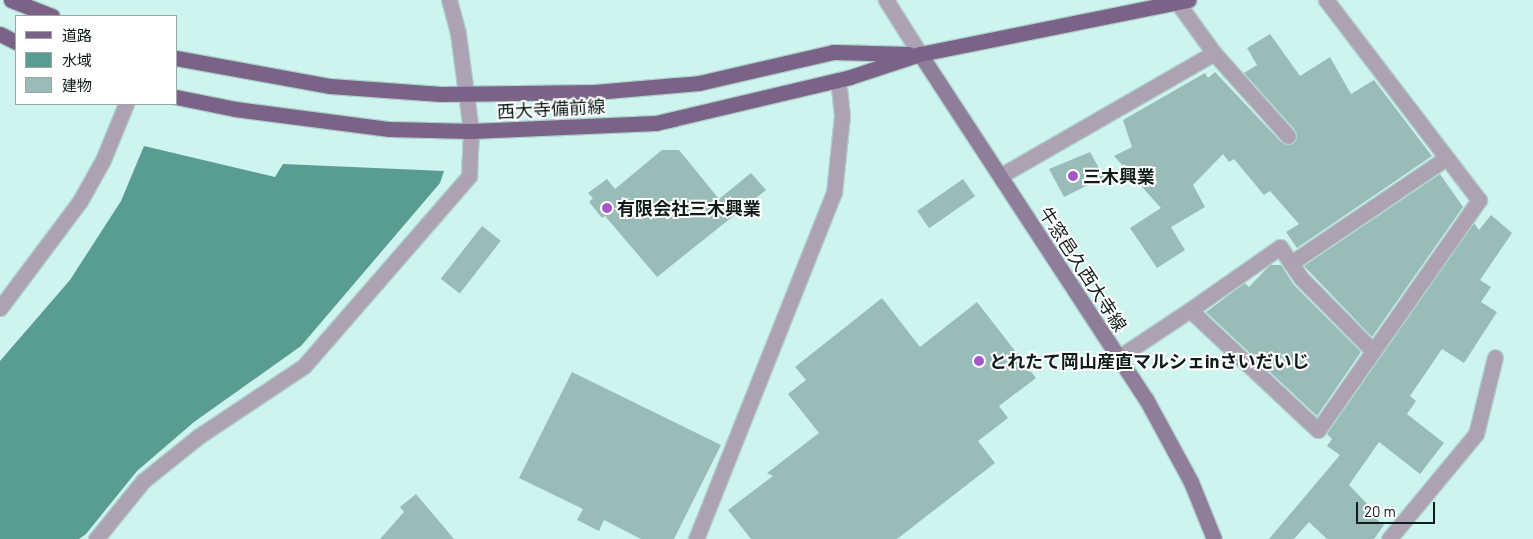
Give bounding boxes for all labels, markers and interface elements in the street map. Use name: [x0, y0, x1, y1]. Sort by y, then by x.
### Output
legend: [15, 15, 178, 105]
text: 道路: [62, 26, 92, 44]
text: 水域: [62, 51, 92, 69]
text: 建物: [62, 76, 92, 94]
street label: 西大寺備前線: [497, 95, 605, 123]
place label: 三木興業: [1083, 165, 1155, 187]
marker: 三木興業: [1067, 170, 1079, 182]
place label: 有限会社三木興業: [617, 197, 761, 219]
marker: 有限会社三木興業: [601, 202, 613, 214]
street label: 牛窓邑久西大寺線: [1035, 203, 1131, 335]
place label: とれたて岡山産直マルシェinさいだいじ: [989, 350, 1309, 372]
marker: とれたて岡山産直マルシェinさいだいじ: [973, 355, 985, 367]
scale bar: [1358, 492, 1437, 524]
text: 20 m: [1364, 502, 1396, 520]

